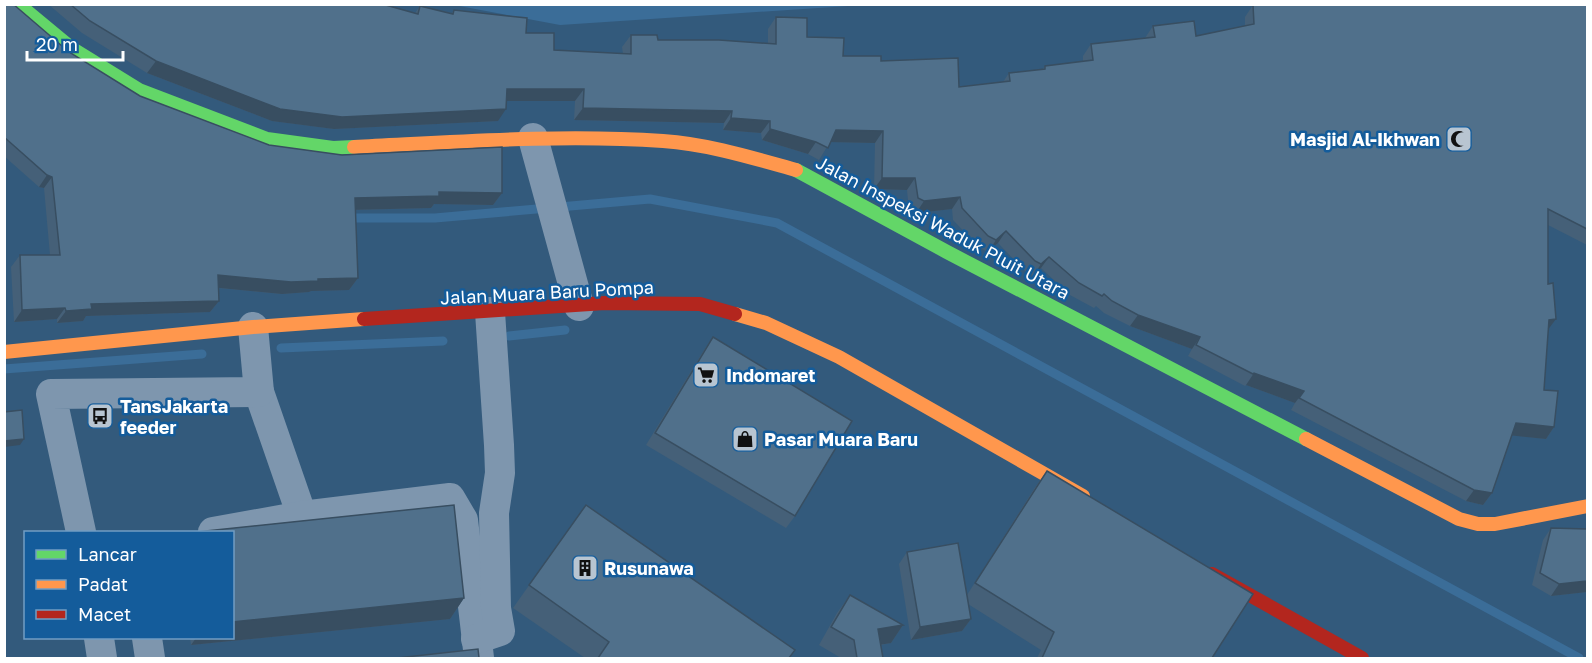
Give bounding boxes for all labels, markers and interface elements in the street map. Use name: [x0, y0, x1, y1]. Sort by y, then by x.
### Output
scale bar: [27, 24, 123, 62]
text: 20 m: [36, 33, 78, 55]
mosque icon: Masjid Al-Ikhwan: [1444, 124, 1474, 154]
place label: Masjid Al-Ikhwan: [1290, 128, 1440, 150]
street label: Jalan Inspeksi Waduk Pluit Utara: [812, 151, 1074, 303]
street label: Jalan Muara Baru Pompa: [440, 275, 654, 309]
supermarket icon: Indomaret: [691, 360, 721, 390]
place label: Indomaret: [726, 364, 816, 386]
place label: TansJakarta feeder: [120, 395, 228, 438]
bus stop icon: TansJakarta feeder: [85, 401, 115, 431]
shop icon: Pasar Muara Baru: [730, 424, 760, 454]
place label: Pasar Muara Baru: [764, 428, 918, 450]
legend: [24, 531, 234, 639]
text: Lancar: [78, 543, 137, 565]
building icon: Rusunawa: [570, 553, 600, 583]
place label: Rusunawa: [604, 557, 694, 579]
text: Padat: [78, 573, 128, 595]
text: Macet: [78, 603, 131, 625]

